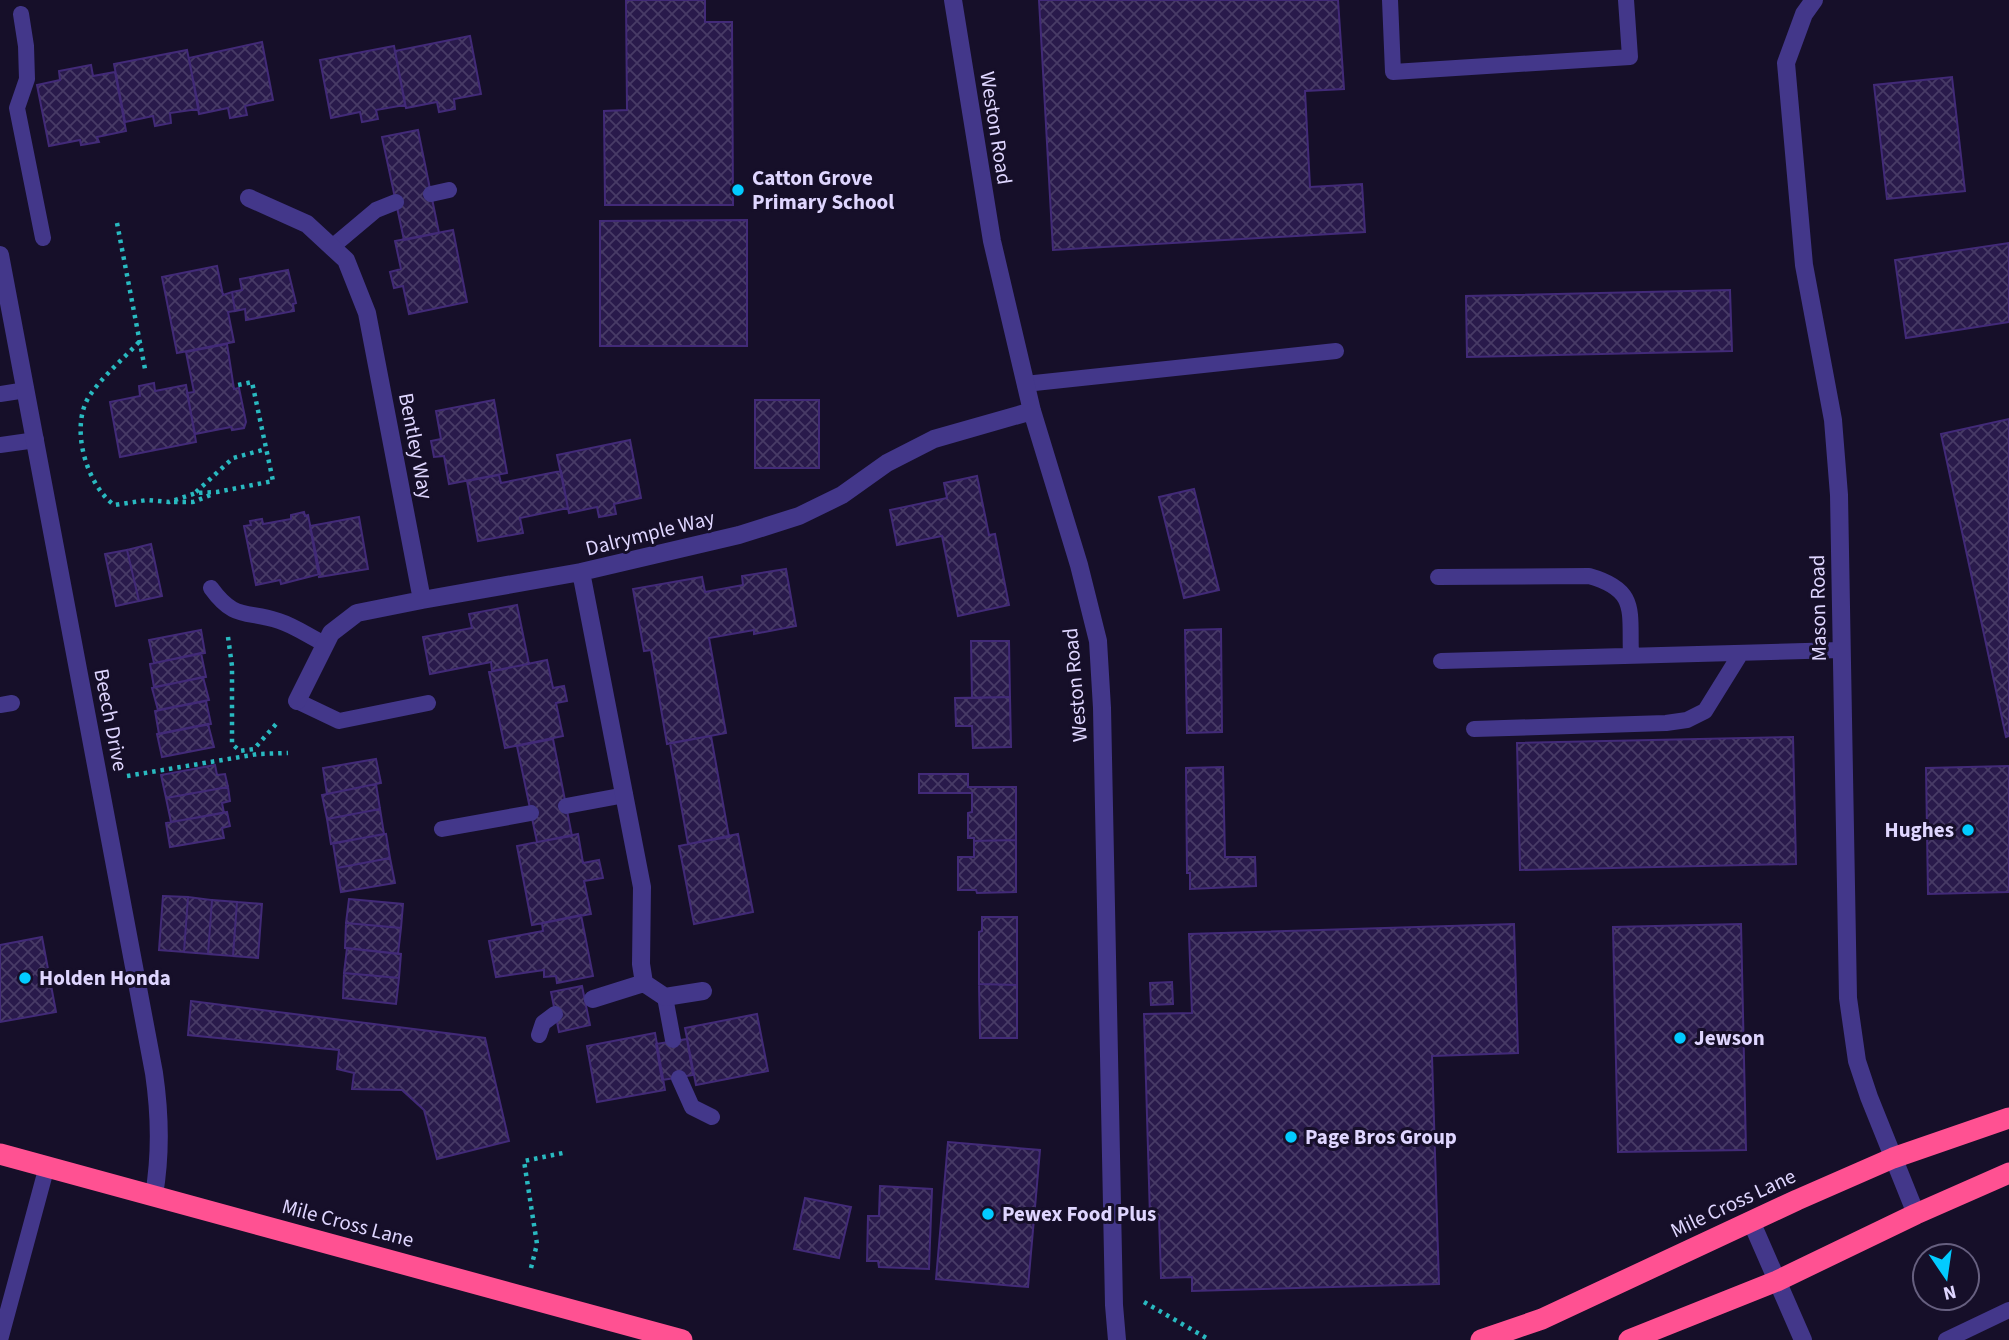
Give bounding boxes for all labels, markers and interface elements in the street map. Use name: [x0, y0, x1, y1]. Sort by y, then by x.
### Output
street label: Weston Road: [972, 69, 1020, 187]
place label: Catton Grove Primary School: [752, 163, 894, 217]
marker: Catton Grove Primary School: [730, 182, 746, 198]
street label: Bentley Way: [391, 390, 441, 502]
street label: Dalrymple Way: [582, 502, 718, 564]
street label: Mason Road: [1802, 554, 1834, 662]
street label: Weston Road: [1055, 627, 1095, 743]
street label: Beech Drive: [86, 666, 136, 774]
place label: Hughes: [1885, 815, 1954, 845]
marker: Hughes: [1960, 822, 1976, 838]
place label: Holden Honda: [39, 963, 171, 993]
marker: Holden Honda: [17, 970, 33, 986]
place label: Jewson: [1694, 1023, 1765, 1053]
marker: Jewson: [1672, 1030, 1688, 1046]
place label: Page Bros Group: [1305, 1122, 1457, 1152]
marker: Page Bros Group: [1283, 1129, 1299, 1145]
street label: Mile Cross Lane: [1665, 1161, 1801, 1245]
street label: Mile Cross Lane: [279, 1191, 417, 1255]
place label: Pewex Food Plus: [1002, 1199, 1156, 1229]
marker: Pewex Food Plus: [980, 1206, 996, 1222]
north arrow: [1911, 1242, 1981, 1312]
text: N: [1940, 1278, 1959, 1307]

